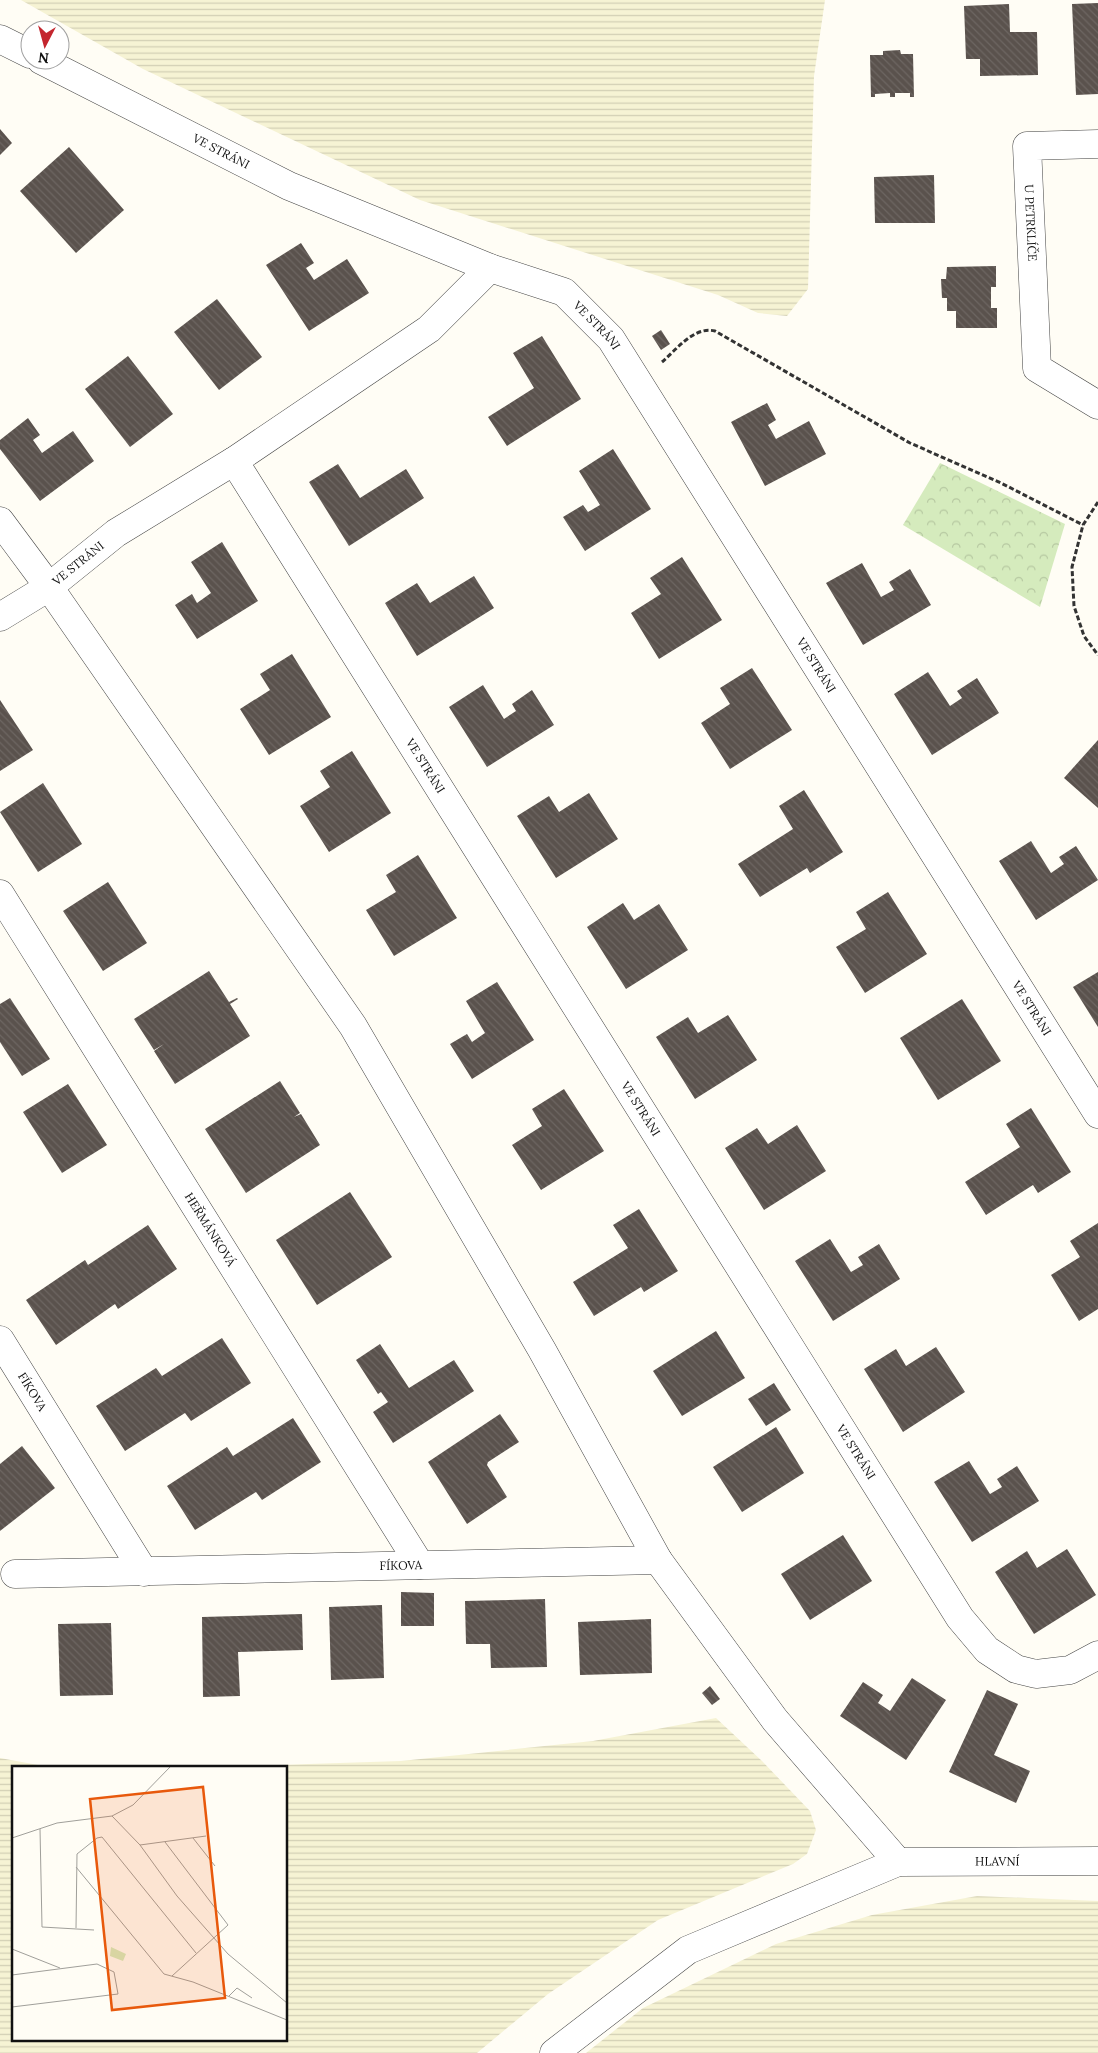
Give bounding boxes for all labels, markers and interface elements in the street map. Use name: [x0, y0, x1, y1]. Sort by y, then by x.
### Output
north arrow: [20, 20, 70, 70]
text: N: [37, 48, 50, 67]
street label: VE STRÁNI: [189, 130, 252, 172]
street label: U PETRKLÍČE: [1022, 184, 1040, 262]
street label: VE STRÁNI: [570, 297, 624, 352]
street label: VE STRÁNI: [48, 538, 107, 589]
street label: VE STRÁNI: [793, 634, 839, 695]
street label: VE STRÁNI: [402, 735, 449, 796]
street label: VE STRÁNI: [1009, 977, 1055, 1038]
street label: VE STRÁNI: [618, 1078, 664, 1139]
street label: HEŘMÁNKOVÁ: [182, 1190, 239, 1269]
street label: FÍKOVA: [15, 1369, 50, 1414]
street label: VE STRÁNI: [833, 1421, 879, 1482]
street label: FÍKOVA: [379, 1557, 423, 1573]
inset map: [12, 1766, 288, 2040]
street label: HLAVNÍ: [975, 1853, 1020, 1869]

